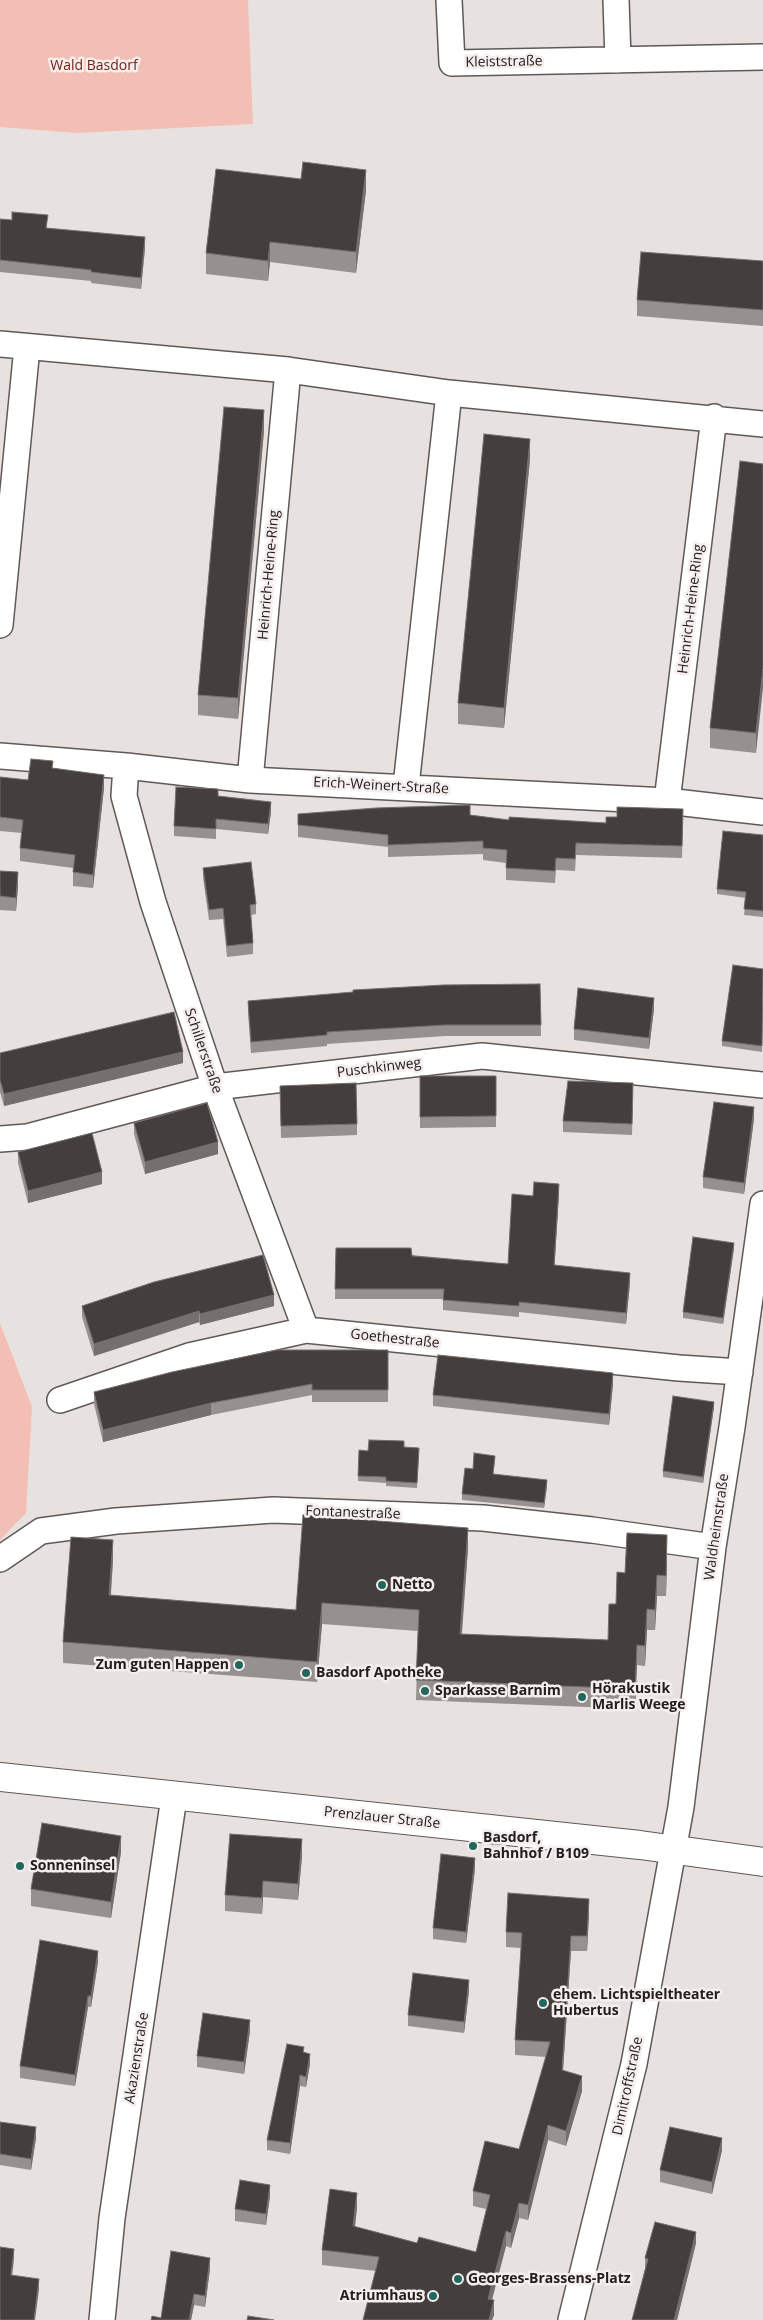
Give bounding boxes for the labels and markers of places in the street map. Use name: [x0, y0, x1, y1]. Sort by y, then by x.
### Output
place label: Netto: [392, 1577, 432, 1593]
marker: Netto: [376, 1579, 388, 1591]
place label: Zum guten Happen: [96, 1657, 229, 1673]
marker: Zum guten Happen: [233, 1659, 245, 1671]
place label: Basdorf Apotheke: [316, 1665, 441, 1681]
marker: Basdorf Apotheke: [300, 1667, 312, 1679]
place label: Hörakustik Marlis Weege: [592, 1681, 685, 1714]
place label: Sparkasse Barnim: [435, 1683, 561, 1699]
marker: Sparkasse Barnim: [419, 1685, 431, 1697]
marker: Hörakustik Marlis Weege: [576, 1691, 588, 1703]
place label: Basdorf, Bahnhof / B109: [483, 1830, 589, 1862]
marker: Basdorf, Bahnhof / B109: [467, 1840, 479, 1852]
place label: Sonneninsel: [30, 1858, 115, 1874]
marker: Sonneninsel: [14, 1860, 26, 1872]
place label: ehem. Lichtspieltheater Hubertus: [553, 1987, 720, 2020]
marker: ehem. Lichtspieltheater Hubertus: [537, 1997, 549, 2009]
place label: Georges-Brassens-Platz: [468, 2271, 631, 2287]
marker: Georges-Brassens-Platz: [452, 2273, 464, 2285]
place label: Atriumhaus: [340, 2288, 423, 2304]
marker: Atriumhaus: [427, 2290, 439, 2302]

